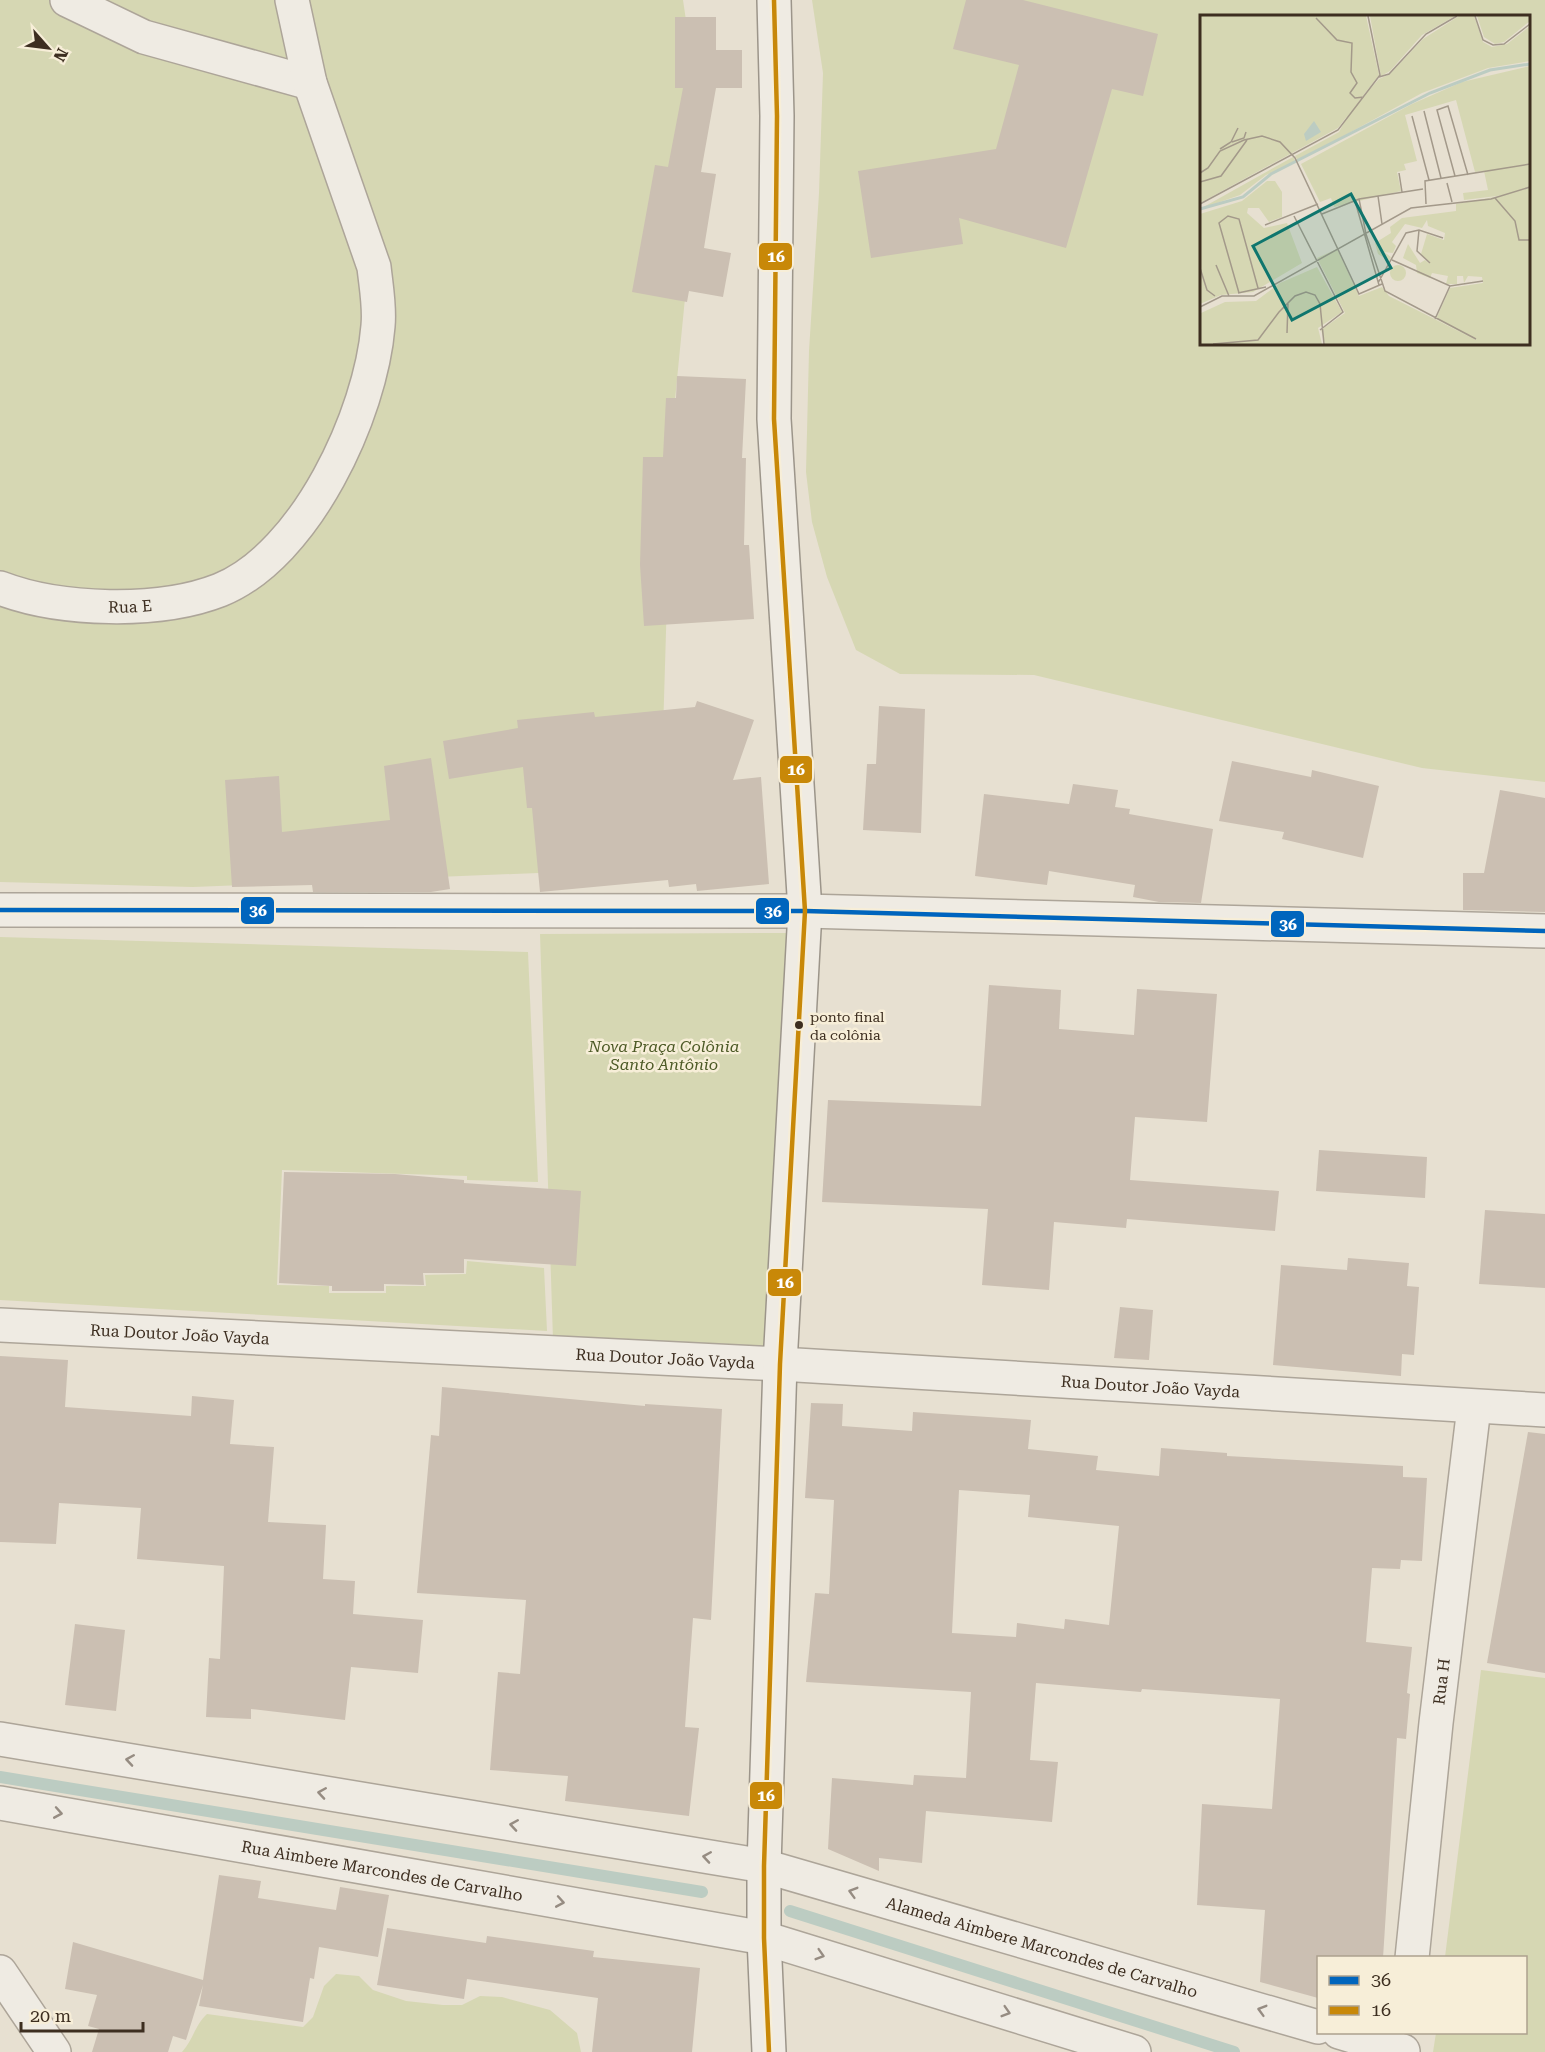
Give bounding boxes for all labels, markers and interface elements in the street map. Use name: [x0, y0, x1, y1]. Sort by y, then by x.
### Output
inset map: [1200, 15, 1530, 345]
north arrow: [18, 18, 78, 78]
text: N: [50, 45, 72, 65]
line badge: 16: [758, 242, 793, 271]
text: 16: [767, 247, 785, 266]
street label: Rua E: [108, 596, 153, 616]
line badge: 16: [779, 755, 813, 784]
text: 16: [787, 760, 805, 779]
line badge: 36: [240, 896, 275, 925]
line badge: 36: [755, 897, 790, 925]
text: 36: [249, 901, 267, 920]
text: 36: [764, 902, 782, 921]
line badge: 36: [1270, 910, 1305, 938]
text: 36: [1279, 915, 1297, 934]
place label: ponto final da colônia: [810, 1009, 885, 1043]
marker: ponto final da colônia: [793, 1019, 805, 1031]
park label: Nova Praça Colônia Santo Antônio: [588, 1037, 740, 1074]
line badge: 16: [767, 1268, 802, 1297]
text: 16: [776, 1273, 794, 1292]
street label: Rua Doutor João Vayda: [90, 1320, 270, 1348]
street label: Rua Doutor João Vayda: [575, 1344, 756, 1372]
street label: Rua Doutor João Vayda: [1060, 1371, 1241, 1401]
street label: Rua H: [1429, 1657, 1453, 1706]
one-way arrow: [125, 1755, 134, 1767]
line badge: 16: [749, 1781, 783, 1810]
text: 16: [757, 1786, 775, 1805]
one-way arrow: [317, 1787, 327, 1799]
one-way arrow: [53, 1807, 62, 1819]
one-way arrow: [510, 1819, 519, 1831]
street label: Rua Aimbere Marcondes de Carvalho: [240, 1836, 525, 1905]
one-way arrow: [702, 1851, 712, 1864]
one-way arrow: [848, 1887, 859, 1899]
street label: Alameda Aimbere Marcondes de Carvalho: [884, 1893, 1200, 2001]
one-way arrow: [555, 1895, 565, 1908]
one-way arrow: [814, 1948, 825, 1960]
legend: [1317, 1956, 1527, 2034]
text: 36: [1371, 1969, 1391, 1990]
scale bar: [21, 1995, 142, 2033]
text: 16: [1371, 1999, 1391, 2020]
text: 20 m: [30, 2005, 71, 2026]
one-way arrow: [1000, 2005, 1011, 2018]
one-way arrow: [1257, 2005, 1268, 2017]

